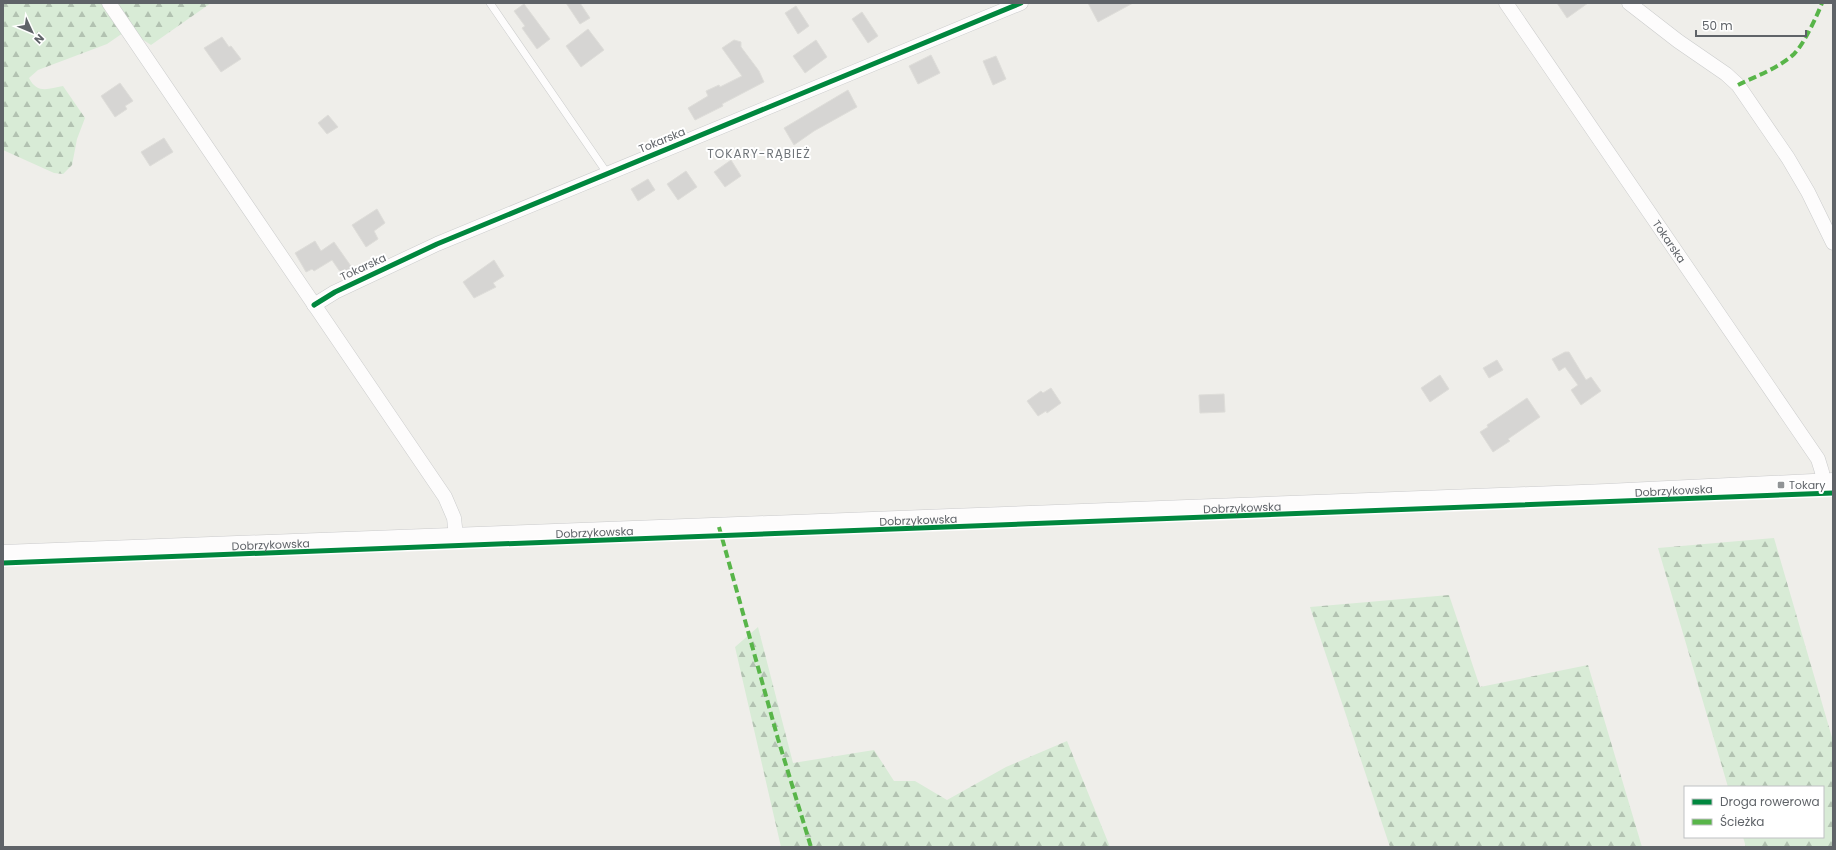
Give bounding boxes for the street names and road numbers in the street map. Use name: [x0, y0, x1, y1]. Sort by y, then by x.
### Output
street label: Tokarska: [636, 123, 688, 157]
street label: Tokarska: [1649, 217, 1690, 266]
street label: Tokarska: [337, 249, 389, 285]
street label: Dobrzykowska: [1634, 481, 1713, 501]
street label: Dobrzykowska: [1203, 498, 1281, 517]
street label: Dobrzykowska: [879, 511, 958, 530]
street label: Dobrzykowska: [555, 523, 634, 542]
street label: Dobrzykowska: [231, 535, 310, 554]

